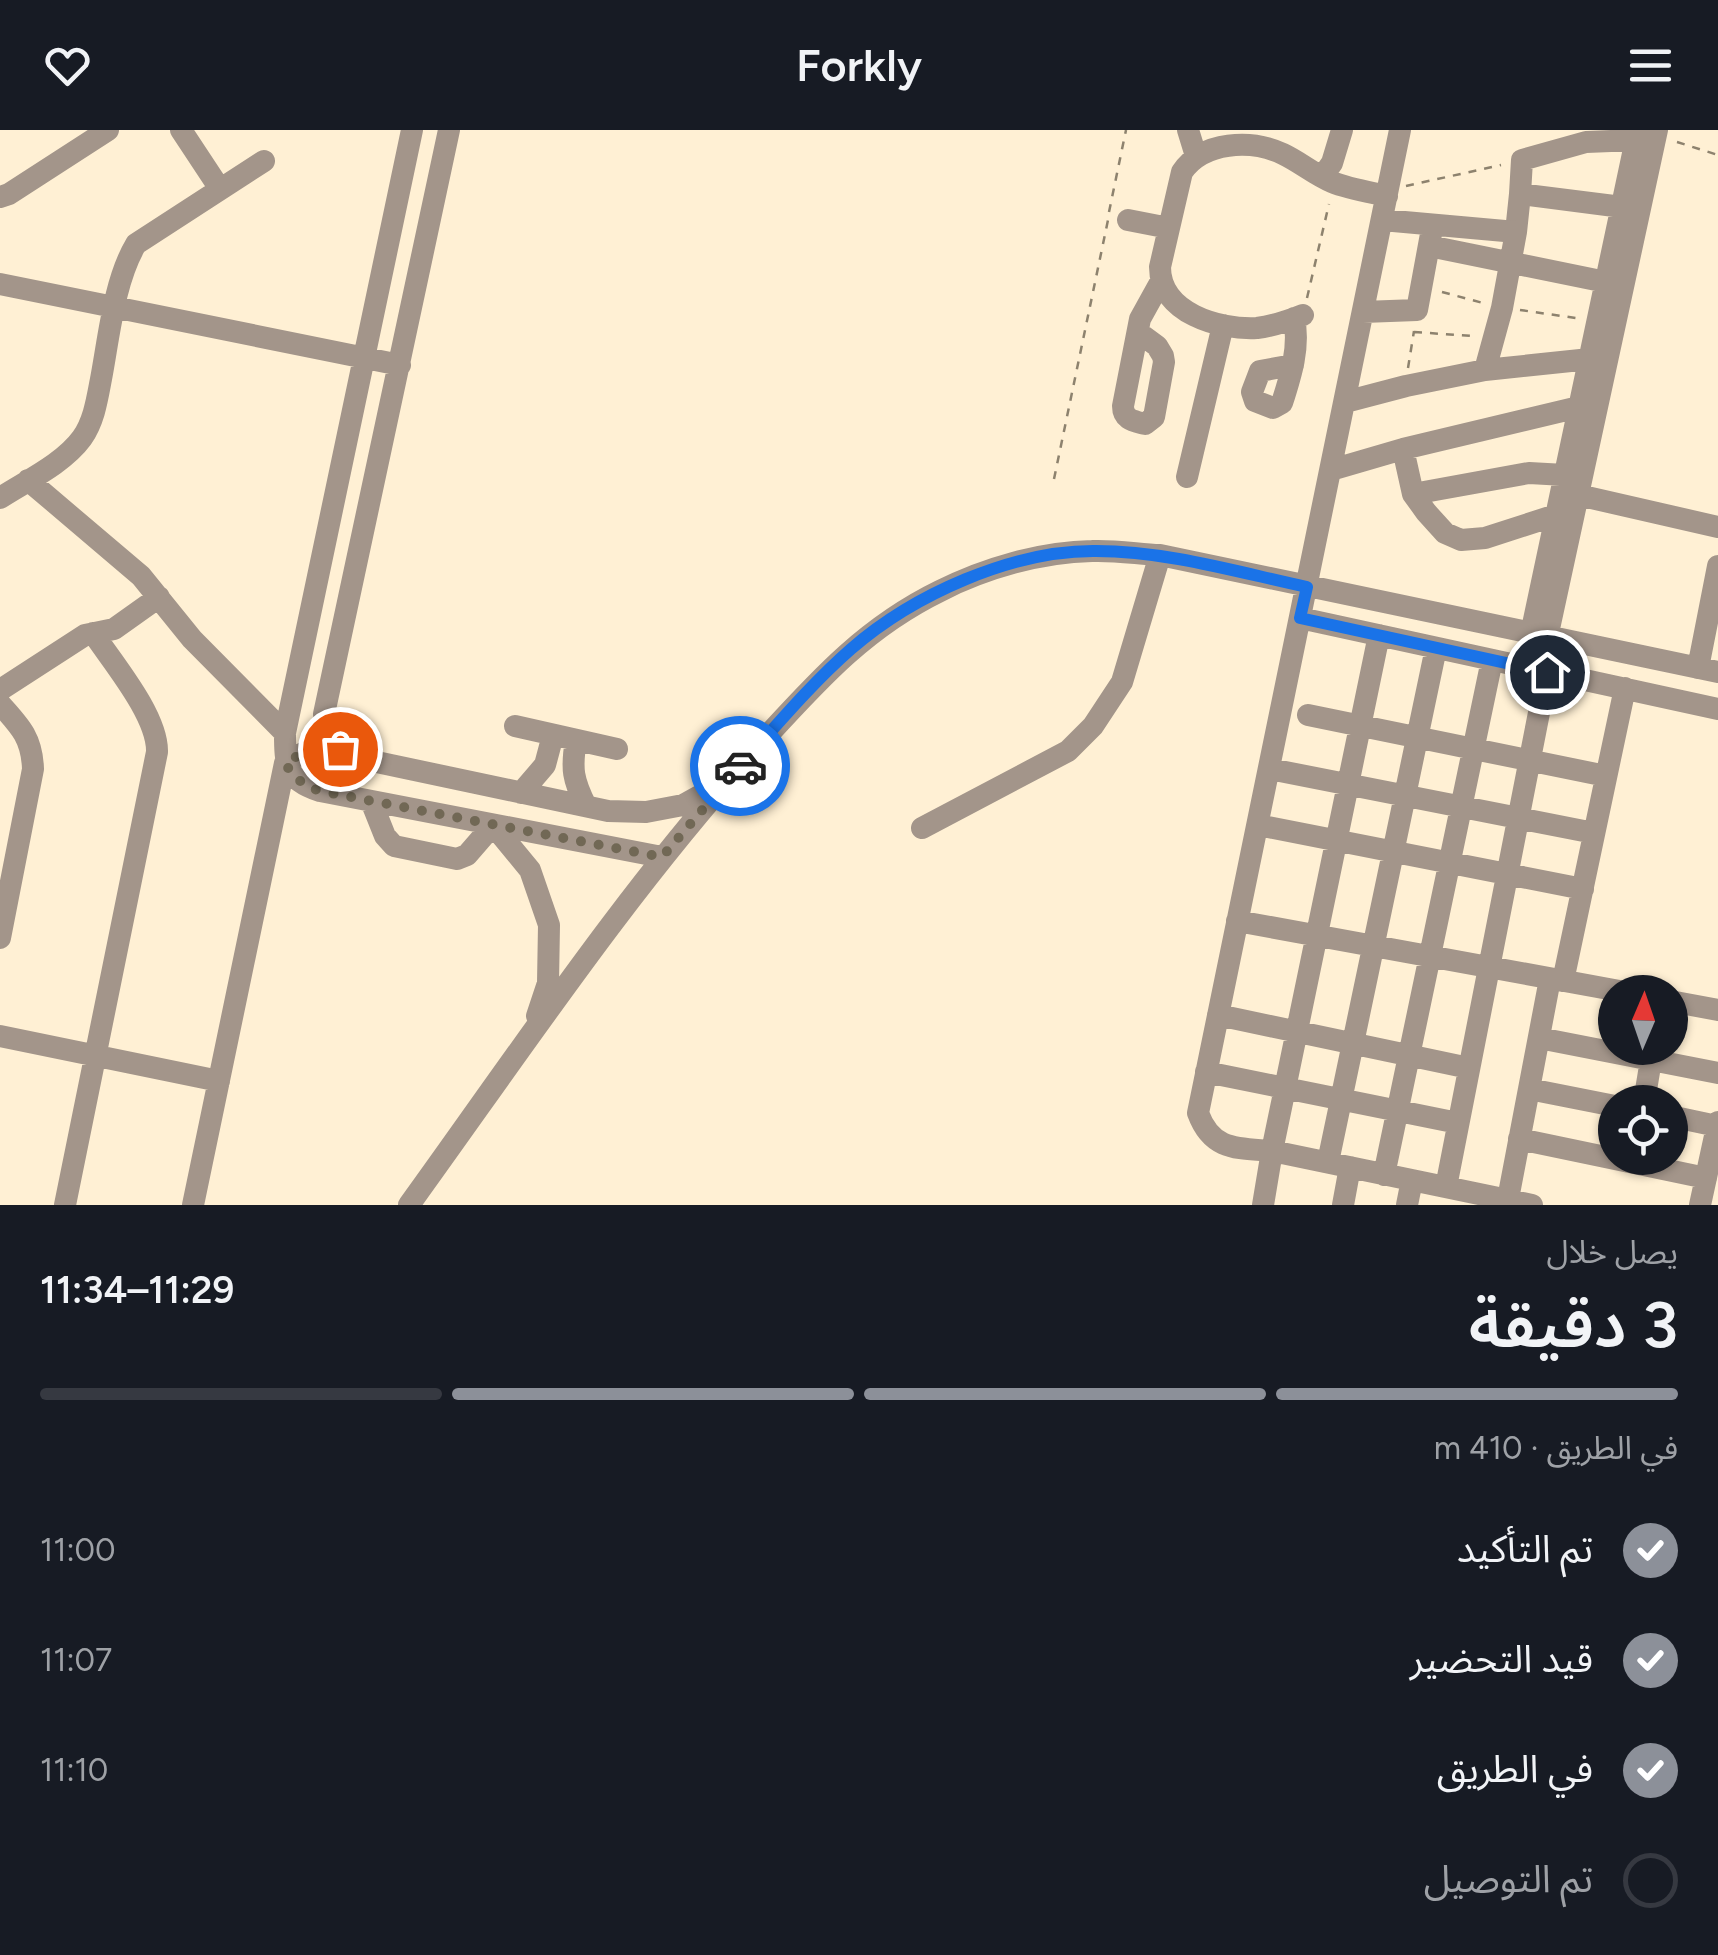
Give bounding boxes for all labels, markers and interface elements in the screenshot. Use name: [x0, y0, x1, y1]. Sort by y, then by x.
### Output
icon: heart: [40, 38, 95, 93]
text: Forkly: [796, 38, 922, 92]
icon: menu: [1623, 38, 1678, 93]
pin: [1505, 630, 1590, 715]
icon: home: [1520, 645, 1575, 700]
pin: [298, 707, 383, 792]
courier: [690, 716, 790, 816]
icon: bag: [313, 722, 368, 777]
icon: car: [713, 739, 768, 794]
north arrow: [1598, 975, 1688, 1065]
map controls: [1598, 975, 1688, 1175]
button: locate: [1598, 1085, 1688, 1175]
text: يصل خلال: [1547, 1233, 1678, 1271]
text: 11:29–11:34: [40, 1267, 234, 1313]
text: 3 دقيقة: [1469, 1285, 1678, 1363]
text: في الطريق · 410 m: [1434, 1429, 1678, 1467]
icon: check: [1623, 1523, 1678, 1578]
text: تم التأكيد: [1457, 1526, 1593, 1572]
text: 11:00: [40, 1531, 116, 1569]
icon: check: [1623, 1633, 1678, 1688]
text: قيد التحضير: [1410, 1636, 1593, 1682]
text: 11:07: [40, 1641, 112, 1679]
icon: check: [1623, 1743, 1678, 1798]
text: في الطريق: [1437, 1746, 1593, 1792]
text: 11:10: [40, 1751, 108, 1789]
text: تم التوصيل: [1424, 1856, 1593, 1902]

